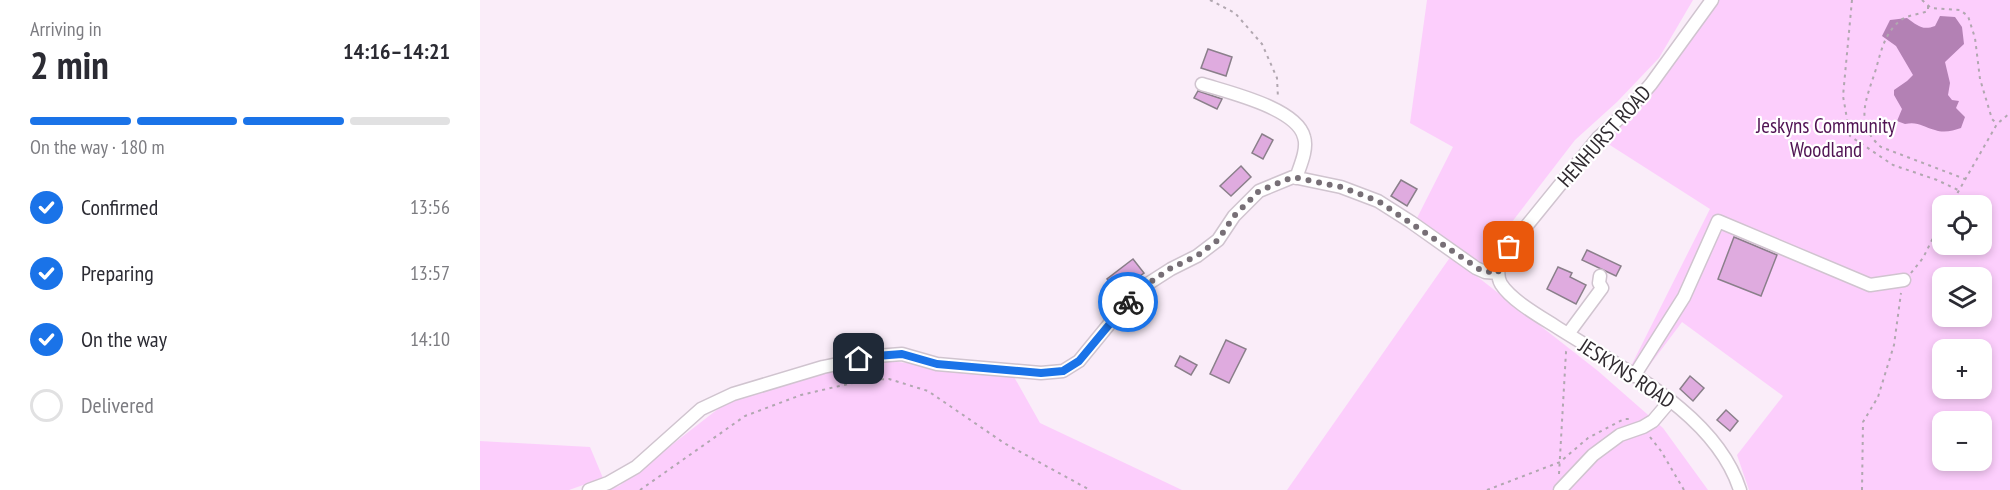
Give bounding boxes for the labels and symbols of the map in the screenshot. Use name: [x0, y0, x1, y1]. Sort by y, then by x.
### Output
street label: HENHURST ROAD: [1551, 80, 1657, 192]
park label: Jeskyns Community Woodland: [1755, 112, 1896, 163]
pin: [1483, 221, 1534, 272]
courier: [1098, 272, 1158, 332]
street label: JESKYNS ROAD: [1573, 332, 1680, 414]
pin: [833, 333, 884, 384]

